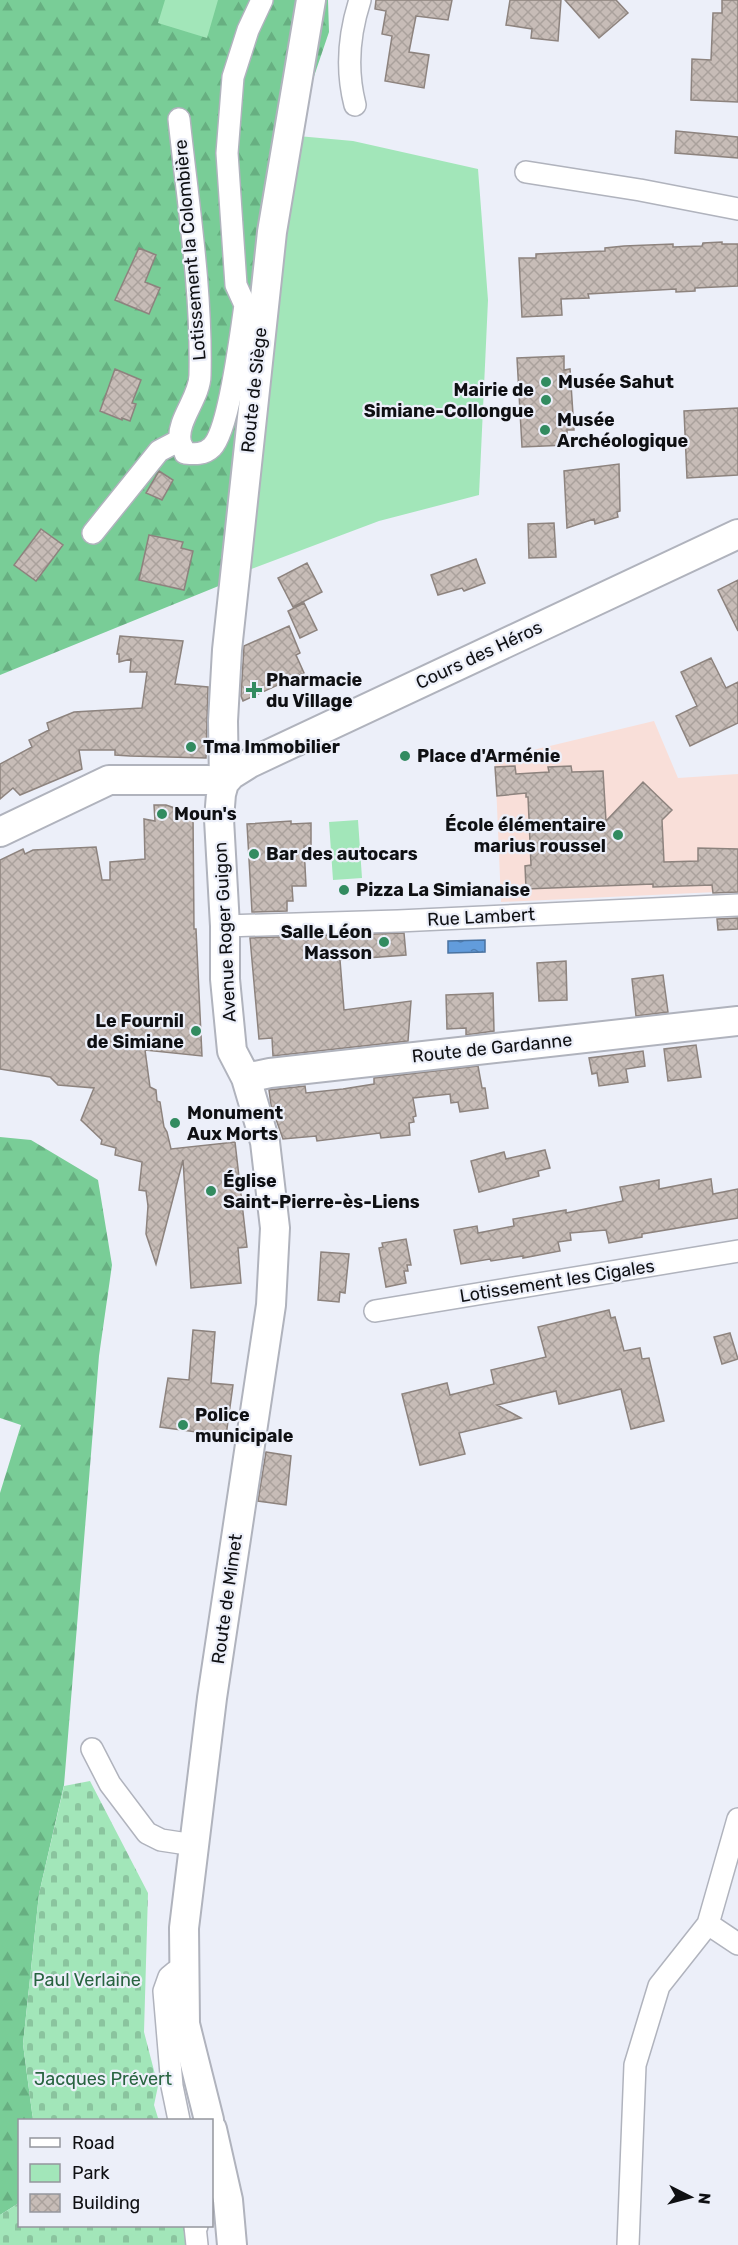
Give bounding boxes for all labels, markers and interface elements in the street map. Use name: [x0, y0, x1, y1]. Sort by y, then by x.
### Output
street label: Lotissement la Colombière: [169, 138, 211, 362]
street label: Route de Siège: [236, 326, 272, 454]
place label: Musée Sahut: [558, 371, 674, 393]
marker: Musée Sahut: [539, 375, 553, 389]
place label: Mairie de Simiane-Collongue: [364, 379, 534, 422]
marker: Mairie de Simiane-Collongue: [539, 393, 553, 407]
place label: Musée Archéologique: [557, 409, 689, 452]
marker: Musée Archéologique: [538, 423, 552, 437]
street label: Cours des Héros: [412, 616, 546, 694]
place label: Pharmacie du Village: [266, 669, 363, 712]
marker: Pharmacie du Village: [247, 683, 261, 697]
place label: Tma Immobilier: [203, 736, 340, 758]
marker: Tma Immobilier: [184, 740, 198, 754]
place label: Place d'Arménie: [417, 745, 561, 767]
marker: Place d'Arménie: [398, 749, 412, 763]
place label: Moun's: [174, 803, 237, 825]
marker: Moun's: [155, 807, 169, 821]
place label: École élémentaire marius roussel: [445, 814, 606, 857]
marker: École élémentaire marius roussel: [611, 828, 625, 842]
street label: Avenue Roger Guigon: [209, 841, 241, 1023]
place label: Bar des autocars: [266, 843, 418, 865]
marker: Bar des autocars: [247, 847, 261, 861]
place label: Pizza La Simianaise: [356, 879, 531, 901]
marker: Pizza La Simianaise: [337, 883, 351, 897]
street label: Rue Lambert: [427, 903, 535, 931]
place label: Salle Léon Masson: [281, 921, 372, 964]
marker: Salle Léon Masson: [377, 935, 391, 949]
place label: Le Fournil de Simiane: [87, 1010, 184, 1053]
marker: Le Fournil de Simiane: [189, 1024, 203, 1038]
street label: Route de Gardanne: [411, 1029, 573, 1067]
place label: Monument Aux Morts: [187, 1102, 283, 1145]
marker: Monument Aux Morts: [168, 1116, 182, 1130]
place label: Église Saint-Pierre-ès-Liens: [223, 1170, 420, 1213]
marker: Église Saint-Pierre-ès-Liens: [204, 1184, 218, 1198]
street label: Lotissement les Cigales: [458, 1255, 656, 1307]
place label: Police municipale: [195, 1404, 294, 1447]
marker: Police municipale: [176, 1418, 190, 1432]
street label: Route de Mimet: [207, 1532, 247, 1666]
park label: Paul Verlaine: [33, 1969, 141, 1991]
park label: Jacques Prévert: [34, 2068, 172, 2090]
legend: [18, 2119, 213, 2227]
text: Road: [72, 2132, 115, 2154]
text: Park: [72, 2162, 110, 2184]
north arrow: [660, 2167, 720, 2227]
text: Building: [72, 2192, 140, 2214]
text: N: [694, 2192, 714, 2205]

